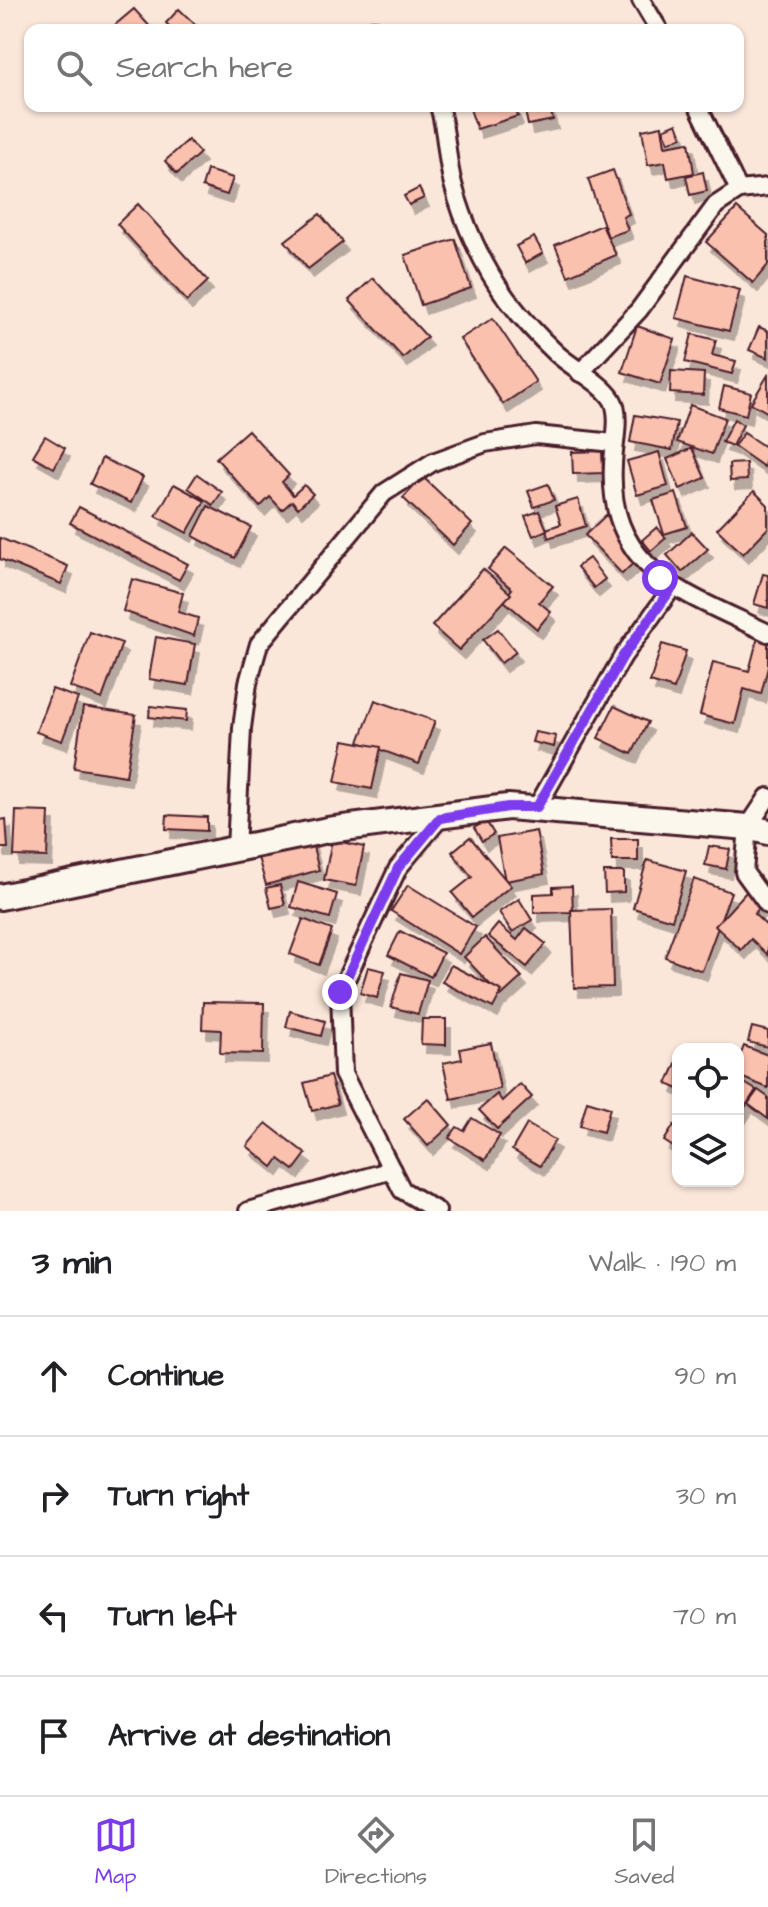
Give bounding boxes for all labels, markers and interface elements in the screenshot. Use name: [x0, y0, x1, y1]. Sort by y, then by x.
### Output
search box: [24, 24, 744, 112]
icon: search: [52, 46, 96, 90]
text: Search here: [116, 47, 293, 89]
route start: [642, 560, 678, 596]
route end: [322, 974, 358, 1010]
map controls: [672, 1043, 744, 1187]
button: locate: [672, 1043, 744, 1115]
button: layers: [672, 1115, 744, 1187]
text: 3 min: [32, 1239, 112, 1287]
text: Walk · 190 m: [589, 1245, 736, 1281]
icon: ahead: [32, 1354, 76, 1398]
text: Continue: [108, 1355, 224, 1397]
text: 90 m: [674, 1358, 736, 1394]
icon: right: [32, 1474, 76, 1518]
text: Turn right: [108, 1475, 249, 1517]
text: 30 m: [676, 1478, 736, 1514]
icon: left: [32, 1594, 76, 1638]
text: Turn left: [108, 1595, 236, 1637]
text: 70 m: [673, 1598, 736, 1634]
icon: arrive: [32, 1714, 76, 1758]
text: Arrive at destination: [108, 1715, 390, 1757]
tab: Map: [94, 1813, 138, 1892]
tab: Directions: [325, 1813, 427, 1892]
tab: Saved: [614, 1813, 674, 1892]

